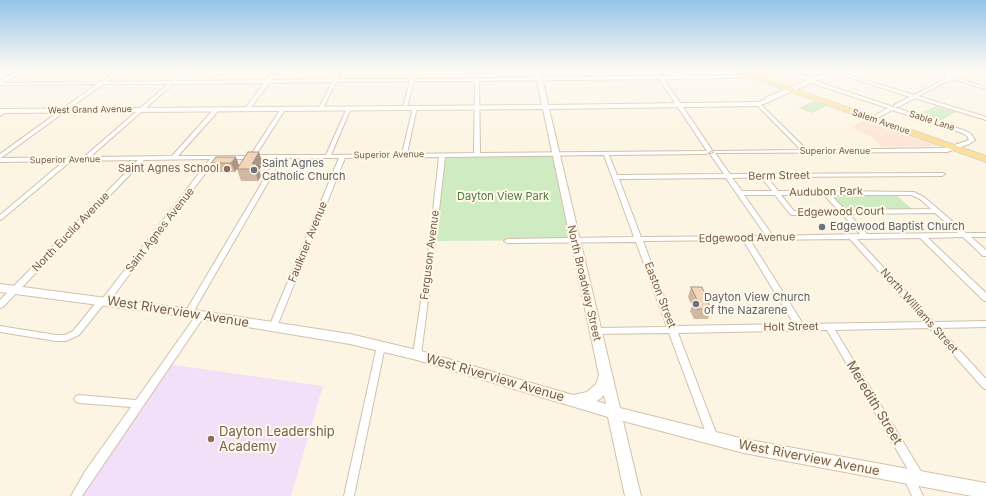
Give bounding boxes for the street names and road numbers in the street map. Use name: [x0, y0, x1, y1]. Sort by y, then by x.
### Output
street label: West Grand Avenue: [48, 104, 132, 116]
street label: Salem Avenue: [851, 107, 911, 137]
street label: Sable Lane: [908, 109, 956, 133]
street label: Superior Avenue: [800, 146, 870, 156]
street label: Superior Avenue: [354, 149, 424, 161]
street label: Superior Avenue: [30, 154, 100, 166]
street label: Berm Street: [748, 169, 810, 183]
street label: Saint Agnes Avenue: [123, 185, 197, 275]
street label: Audubon Park: [789, 185, 863, 199]
street label: North Euclid Avenue: [30, 189, 112, 275]
street label: Faulkner Avenue: [286, 199, 330, 285]
street label: Edgewood Court: [797, 205, 885, 219]
street label: Ferguson Avenue: [418, 209, 442, 301]
street label: North Broadway Street: [564, 224, 604, 342]
street label: Edgewood Avenue: [699, 231, 795, 245]
street label: Easton Street: [641, 260, 679, 330]
street label: North Williams Street: [877, 266, 961, 356]
street label: West Riverview Avenue: [106, 293, 250, 331]
street label: Holt Street: [763, 320, 819, 334]
street label: West Riverview Avenue: [424, 351, 566, 405]
street label: Meredith Street: [843, 358, 905, 448]
street label: West Riverview Avenue: [737, 437, 881, 479]

